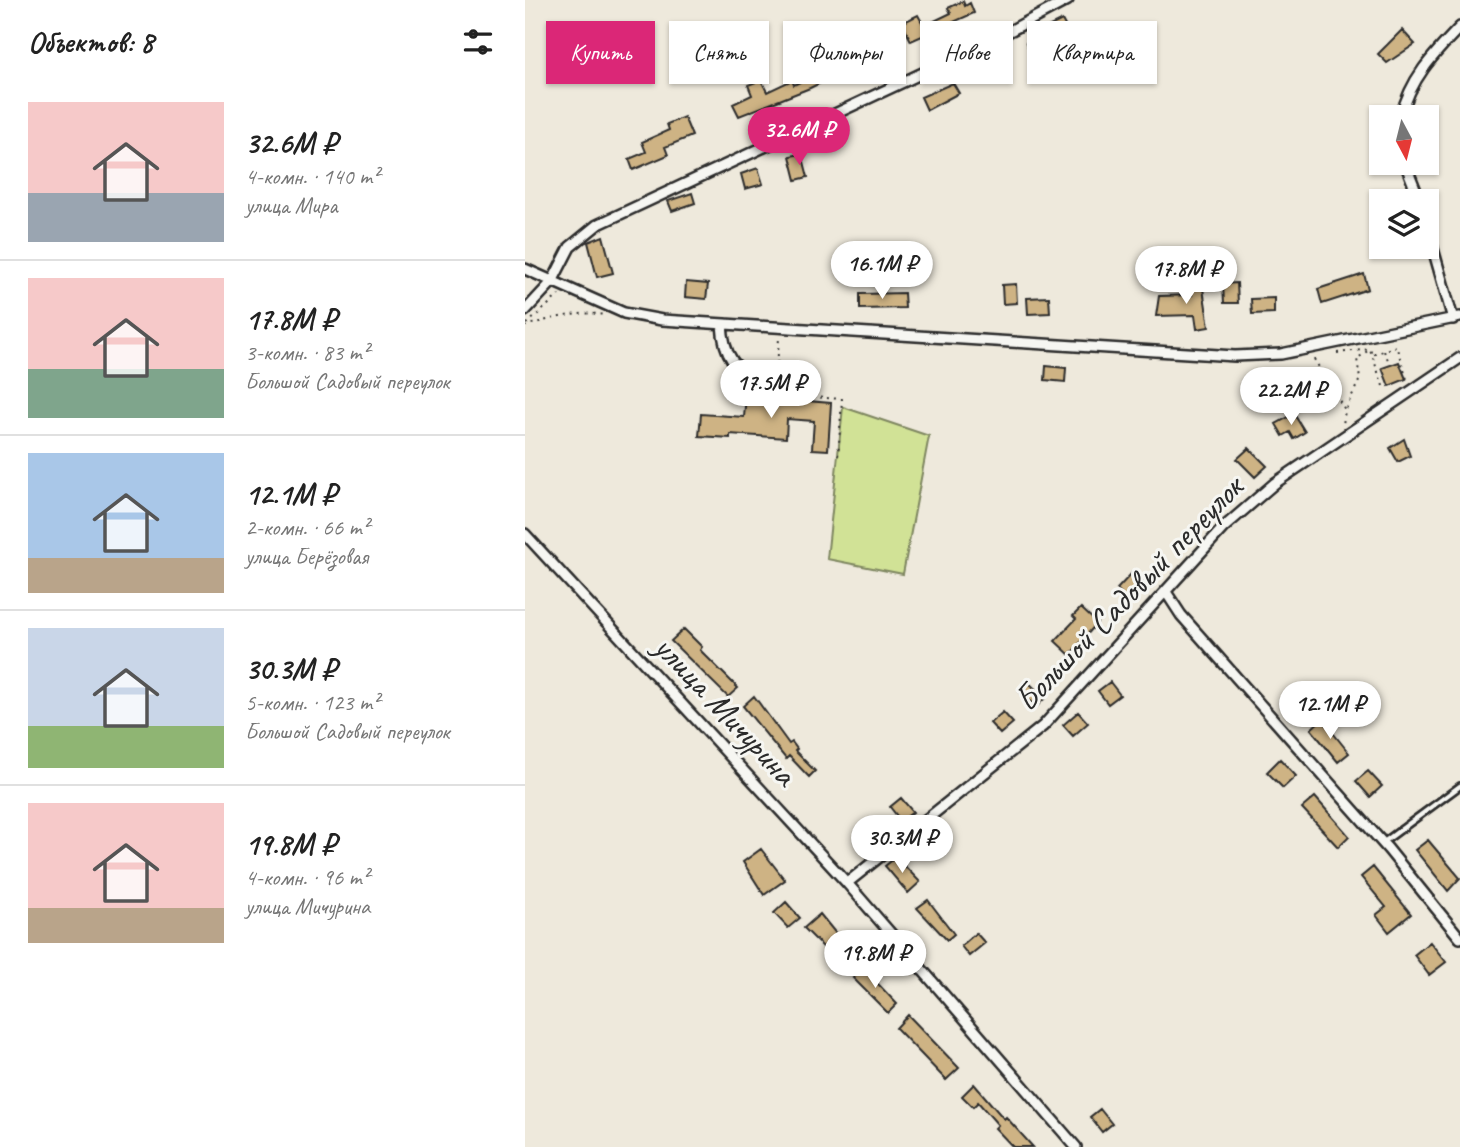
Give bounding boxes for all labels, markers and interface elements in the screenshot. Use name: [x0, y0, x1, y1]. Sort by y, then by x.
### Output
chip: Купить: [546, 21, 655, 84]
chip: Снять: [669, 21, 769, 84]
chip: Фильтры: [783, 21, 906, 84]
chip: Новое: [920, 21, 1013, 84]
chip: Квартира: [1027, 21, 1157, 84]
text: Объектов: 8: [28, 23, 153, 61]
icon: filters: [459, 23, 497, 61]
north arrow: [1369, 105, 1439, 175]
map controls: [1369, 105, 1439, 259]
pin: 32.6M ₽: [734, 108, 864, 167]
text: 32.6M ₽: [764, 115, 834, 144]
text: 32.6M ₽: [245, 124, 337, 162]
icon: home: [84, 130, 168, 214]
text: 4-комн. · 140 m²: [245, 162, 379, 191]
button: layers: [1369, 189, 1439, 259]
text: улица Мира: [245, 191, 338, 220]
pin: 16.1M ₽: [817, 242, 947, 301]
pin: 17.8M ₽: [1121, 246, 1251, 306]
text: 16.1M ₽: [847, 249, 917, 278]
text: 17.8M ₽: [1151, 254, 1221, 283]
text: 17.8M ₽: [245, 300, 336, 338]
icon: home: [84, 306, 168, 390]
text: 3-комн. · 83 m²: [245, 338, 369, 367]
pin: 17.5M ₽: [706, 360, 836, 420]
text: Большой Садовый переулок: [245, 367, 450, 396]
text: 17.5M ₽: [736, 368, 806, 397]
pin: 22.2M ₽: [1226, 368, 1356, 427]
text: 22.2M ₽: [1256, 375, 1326, 404]
street label: Большой Садовый переулок: [1004, 464, 1255, 721]
text: 12.1M ₽: [245, 475, 336, 513]
icon: home: [84, 481, 168, 565]
text: 2-комн. · 66 m²: [245, 513, 369, 542]
text: улица Берёзовая: [245, 542, 368, 571]
street label: улица Мичурина: [643, 624, 809, 797]
text: 30.3M ₽: [245, 650, 336, 688]
icon: home: [84, 656, 168, 740]
pin: 12.1M ₽: [1265, 682, 1395, 741]
text: 5-комн. · 123 m²: [245, 688, 379, 717]
text: 12.1M ₽: [1295, 689, 1365, 718]
text: Большой Садовый переулок: [245, 717, 450, 746]
pin: 30.3M ₽: [837, 816, 967, 875]
text: 30.3M ₽: [867, 823, 937, 852]
text: 19.8M ₽: [245, 825, 336, 863]
icon: home: [84, 831, 168, 915]
text: 4-комн. · 96 m²: [245, 863, 369, 892]
text: улица Мичурина: [245, 892, 370, 921]
pin: 19.8M ₽: [810, 930, 940, 990]
text: 19.8M ₽: [840, 938, 910, 967]

